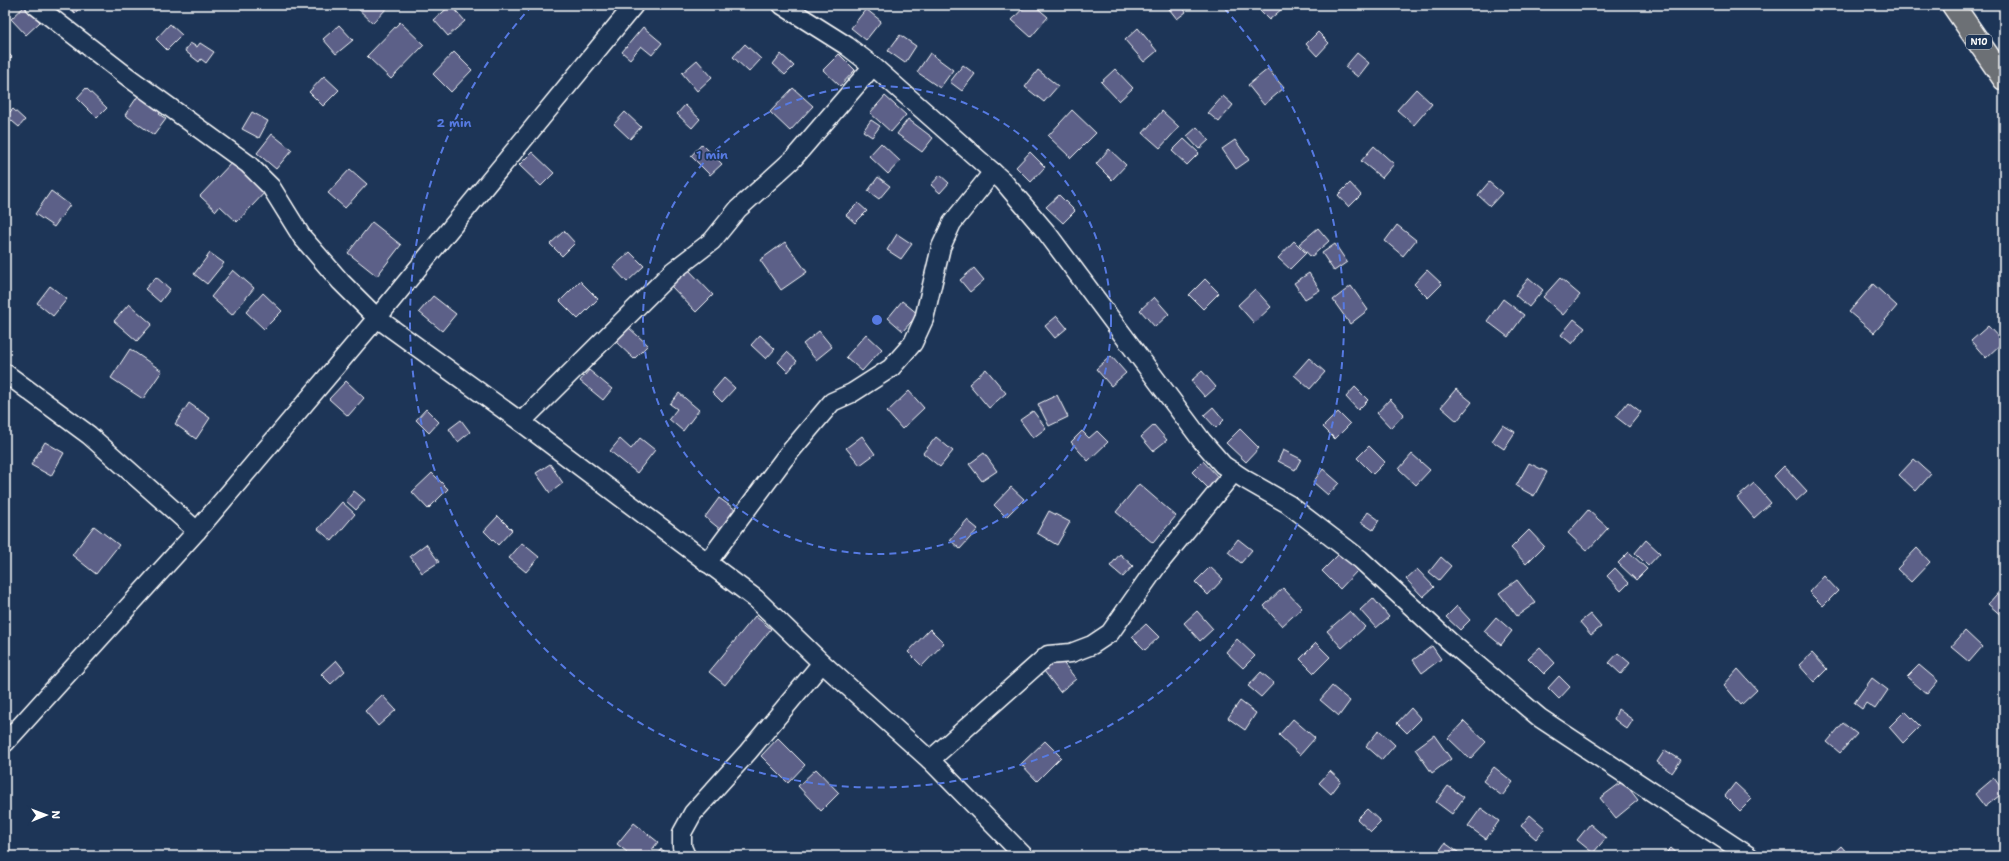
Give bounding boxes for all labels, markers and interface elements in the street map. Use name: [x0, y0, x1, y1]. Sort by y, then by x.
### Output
road number: N10: [1966, 35, 1992, 49]
text: 2 min: [437, 115, 472, 131]
text: 1 min: [696, 147, 728, 163]
centre of rings: [870, 313, 884, 327]
north arrow: [26, 795, 66, 835]
text: N: [48, 810, 63, 820]

